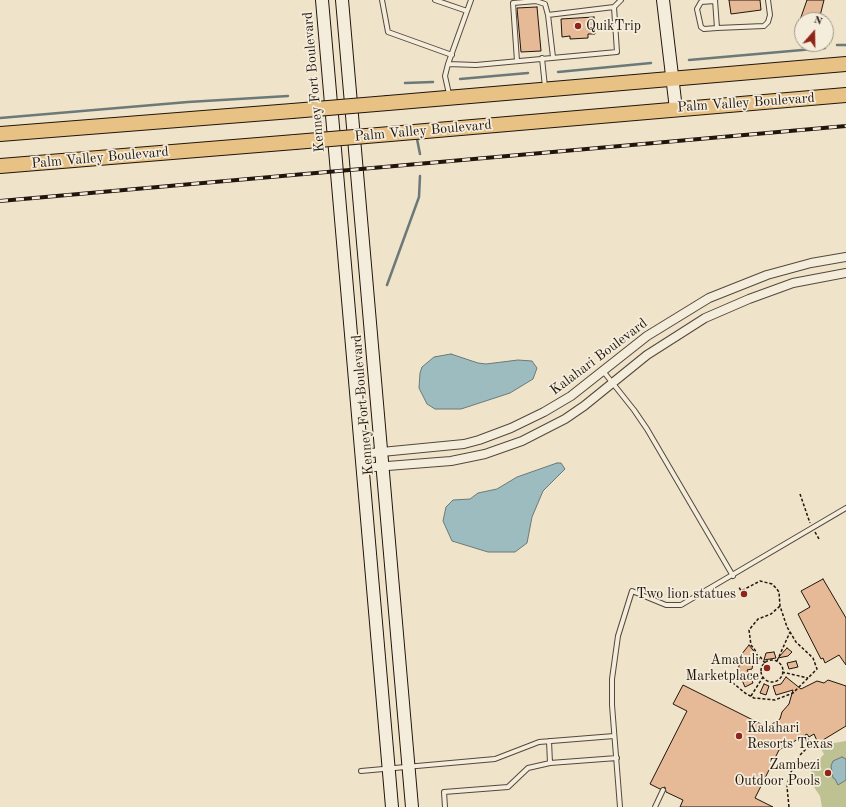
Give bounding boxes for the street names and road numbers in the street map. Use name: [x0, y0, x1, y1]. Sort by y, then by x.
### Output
street label: Kenney Fort Boulevard: [299, 11, 329, 153]
street label: Palm Valley Boulevard: [677, 90, 815, 116]
street label: Palm Valley Boulevard: [354, 117, 492, 145]
street label: Palm Valley Boulevard: [31, 144, 169, 172]
street label: Kalahari Boulevard: [547, 315, 651, 399]
street label: Kenney Fort Boulevard: [348, 334, 378, 476]

